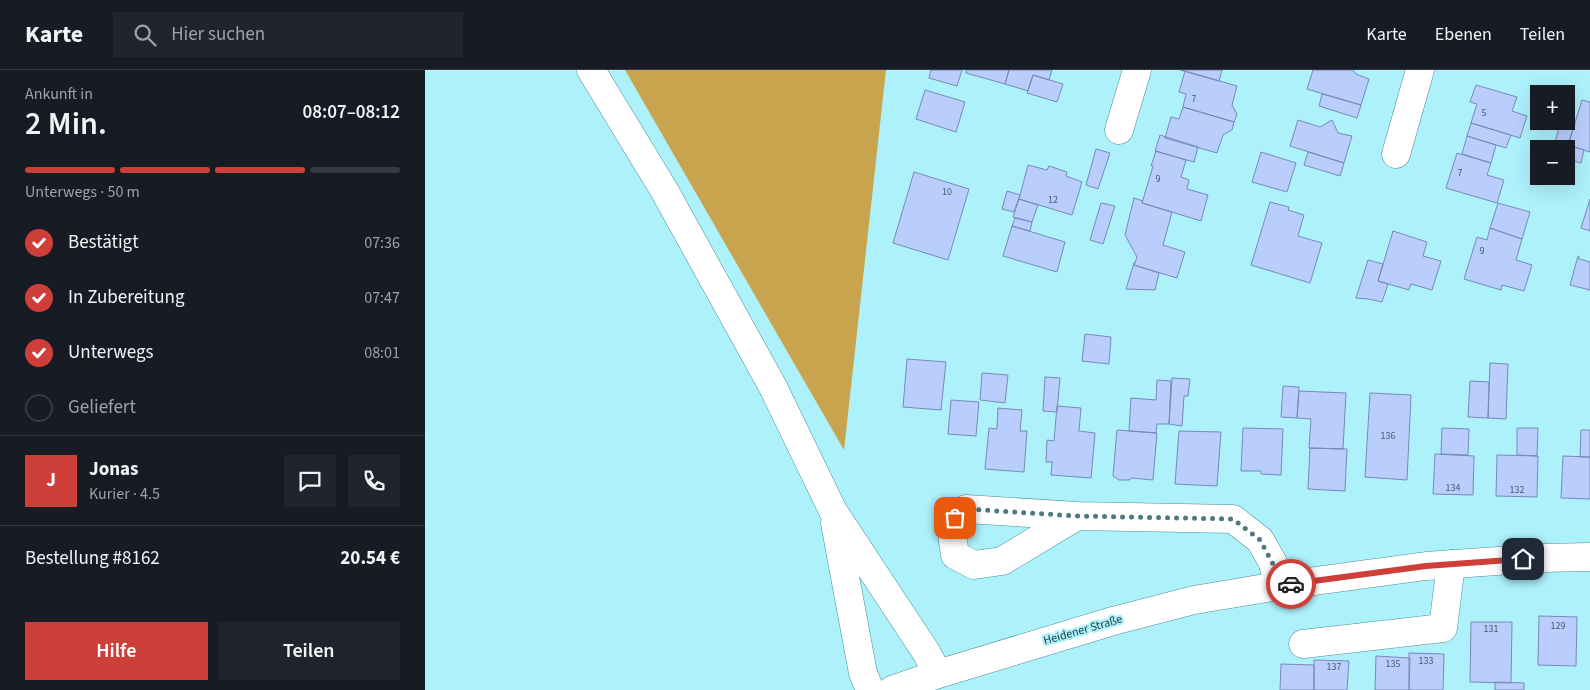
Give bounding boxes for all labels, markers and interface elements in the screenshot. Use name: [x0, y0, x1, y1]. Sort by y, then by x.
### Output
search box: [113, 12, 463, 57]
text: Karte: [25, 17, 83, 52]
icon: search: [131, 21, 159, 49]
text: Hier suchen: [171, 21, 265, 48]
text: Karte: [1366, 22, 1407, 47]
text: Ebenen: [1435, 22, 1492, 47]
text: Teilen: [1520, 22, 1565, 47]
text: Ankunft in: [25, 83, 93, 105]
map controls: [1530, 85, 1575, 185]
button: +: [1530, 85, 1575, 130]
house number: 7: [1192, 92, 1197, 106]
text: 08:07–08:12: [302, 99, 400, 126]
text: 2 Min.: [25, 101, 107, 147]
house number: 5: [1482, 106, 1487, 120]
button: −: [1530, 140, 1575, 185]
house number: 7: [1458, 166, 1463, 180]
house number: 9: [1156, 172, 1161, 186]
text: Unterwegs · 50 m: [25, 181, 140, 203]
house number: 10: [942, 185, 952, 199]
house number: 12: [1048, 193, 1058, 207]
icon: check: [25, 229, 53, 257]
text: Bestätigt: [68, 229, 139, 256]
text: 07:36: [364, 232, 400, 254]
house number: 9: [1480, 244, 1485, 258]
icon: check: [25, 284, 53, 312]
text: In Zubereitung: [68, 284, 185, 311]
text: 07:47: [364, 287, 400, 309]
icon: check: [25, 339, 53, 367]
text: Unterwegs: [68, 339, 154, 366]
text: 08:01: [364, 342, 400, 364]
text: Geliefert: [68, 394, 136, 421]
house number: 136: [1381, 429, 1395, 443]
button: chat: [284, 455, 336, 507]
button: phone: [348, 455, 400, 507]
text: Jonas: [89, 456, 139, 483]
text: J: [46, 467, 56, 494]
house number: 134: [1446, 481, 1460, 495]
text: Kurier · 4.5: [89, 483, 160, 505]
house number: 132: [1510, 483, 1524, 497]
pin: [934, 497, 976, 539]
icon: bag: [941, 504, 969, 532]
pin: [1502, 538, 1544, 580]
text: Bestellung #8162: [25, 545, 160, 572]
text: 20.54 €: [340, 545, 400, 572]
icon: home: [1509, 545, 1537, 573]
courier: [1266, 559, 1316, 609]
icon: car: [1277, 570, 1305, 598]
street label: Heidener Straße: [1042, 611, 1125, 649]
house number: 129: [1551, 619, 1565, 633]
button: Hilfe: [25, 622, 208, 680]
button: Teilen: [218, 622, 400, 680]
house number: 131: [1484, 622, 1498, 636]
house number: 133: [1419, 654, 1433, 668]
house number: 135: [1386, 657, 1400, 671]
house number: 137: [1327, 660, 1341, 674]

